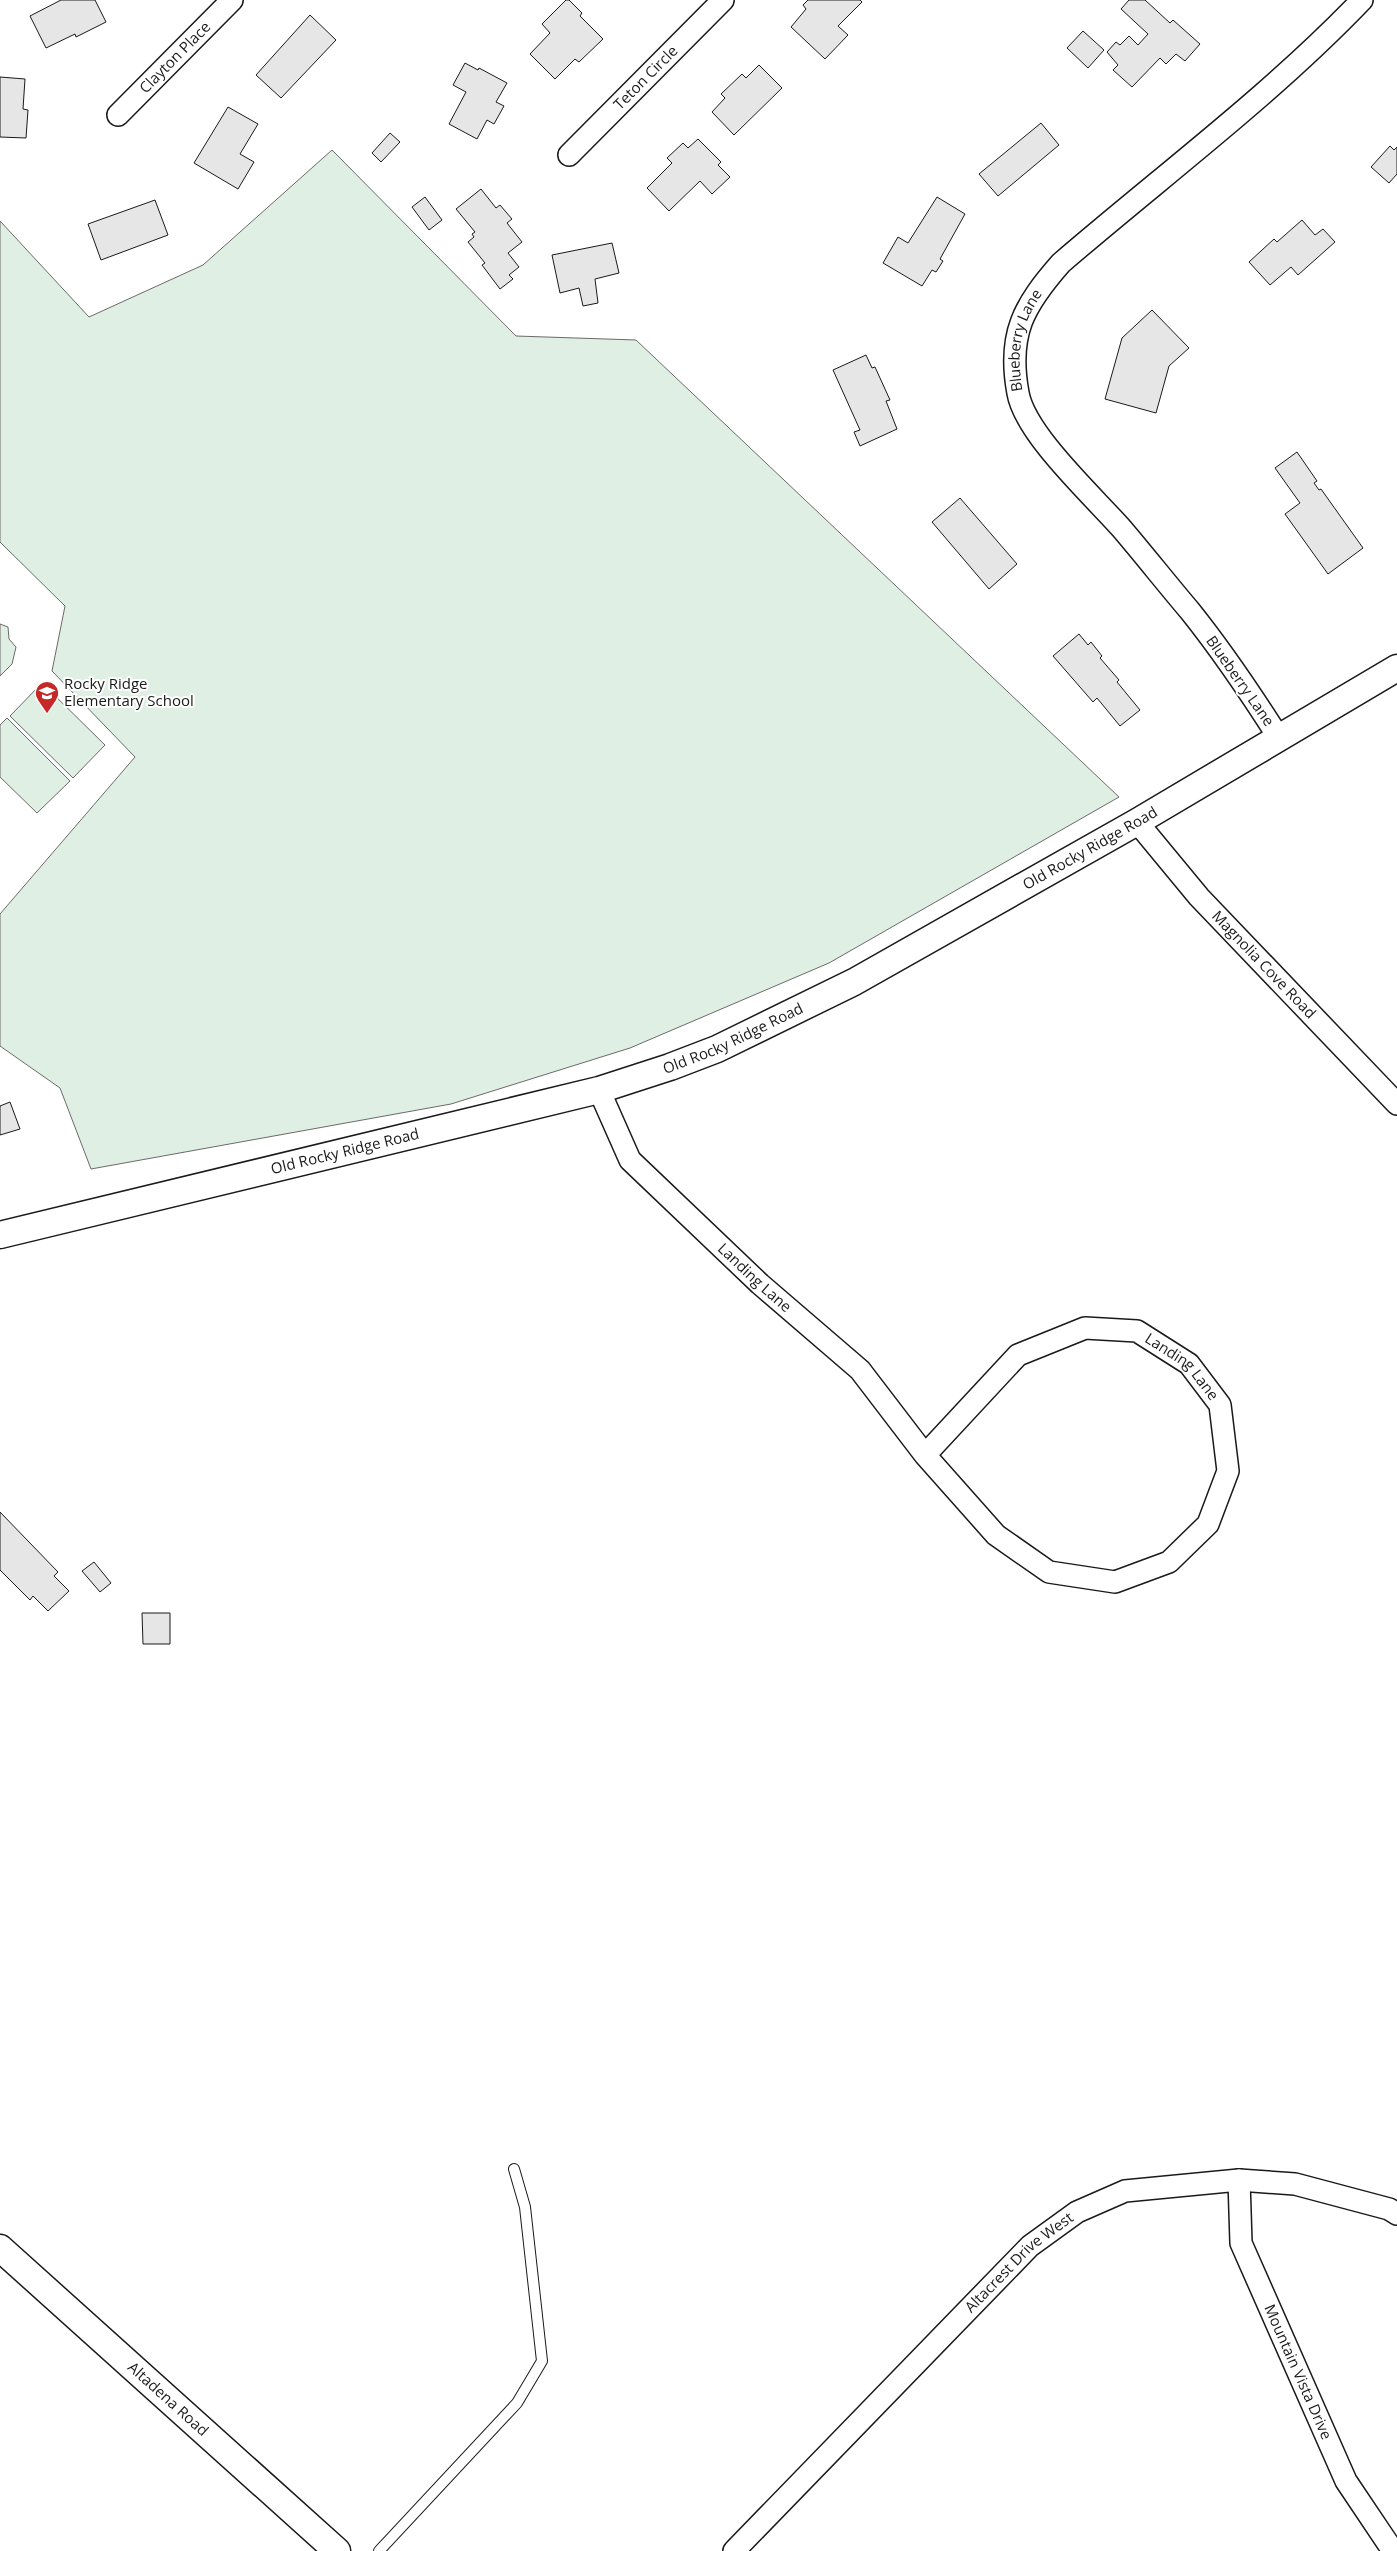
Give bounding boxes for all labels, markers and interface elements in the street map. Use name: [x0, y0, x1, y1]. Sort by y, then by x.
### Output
street label: Clayton Place: [134, 17, 214, 97]
street label: Teton Circle: [609, 40, 681, 113]
street label: Blueberry Lane: [1004, 285, 1046, 393]
street label: Blueberry Lane: [1202, 631, 1279, 730]
place label: Rocky Ridge Elementary School: [64, 673, 194, 710]
school or university icon: Rocky Ridge Elementary School: [34, 680, 60, 714]
street label: Old Rocky Ridge Road: [1019, 801, 1161, 894]
street label: Magnolia Cove Road: [1208, 906, 1321, 1022]
street label: Old Rocky Ridge Road: [660, 998, 806, 1078]
street label: Old Rocky Ridge Road: [269, 1123, 421, 1178]
street label: Landing Lane: [714, 1238, 796, 1316]
street label: Landing Lane: [1142, 1328, 1224, 1404]
street label: Altacrest Drive West: [960, 2207, 1077, 2316]
street label: Mountain Vista Drive: [1260, 2301, 1337, 2442]
street label: Altadena Road: [124, 2357, 213, 2440]

